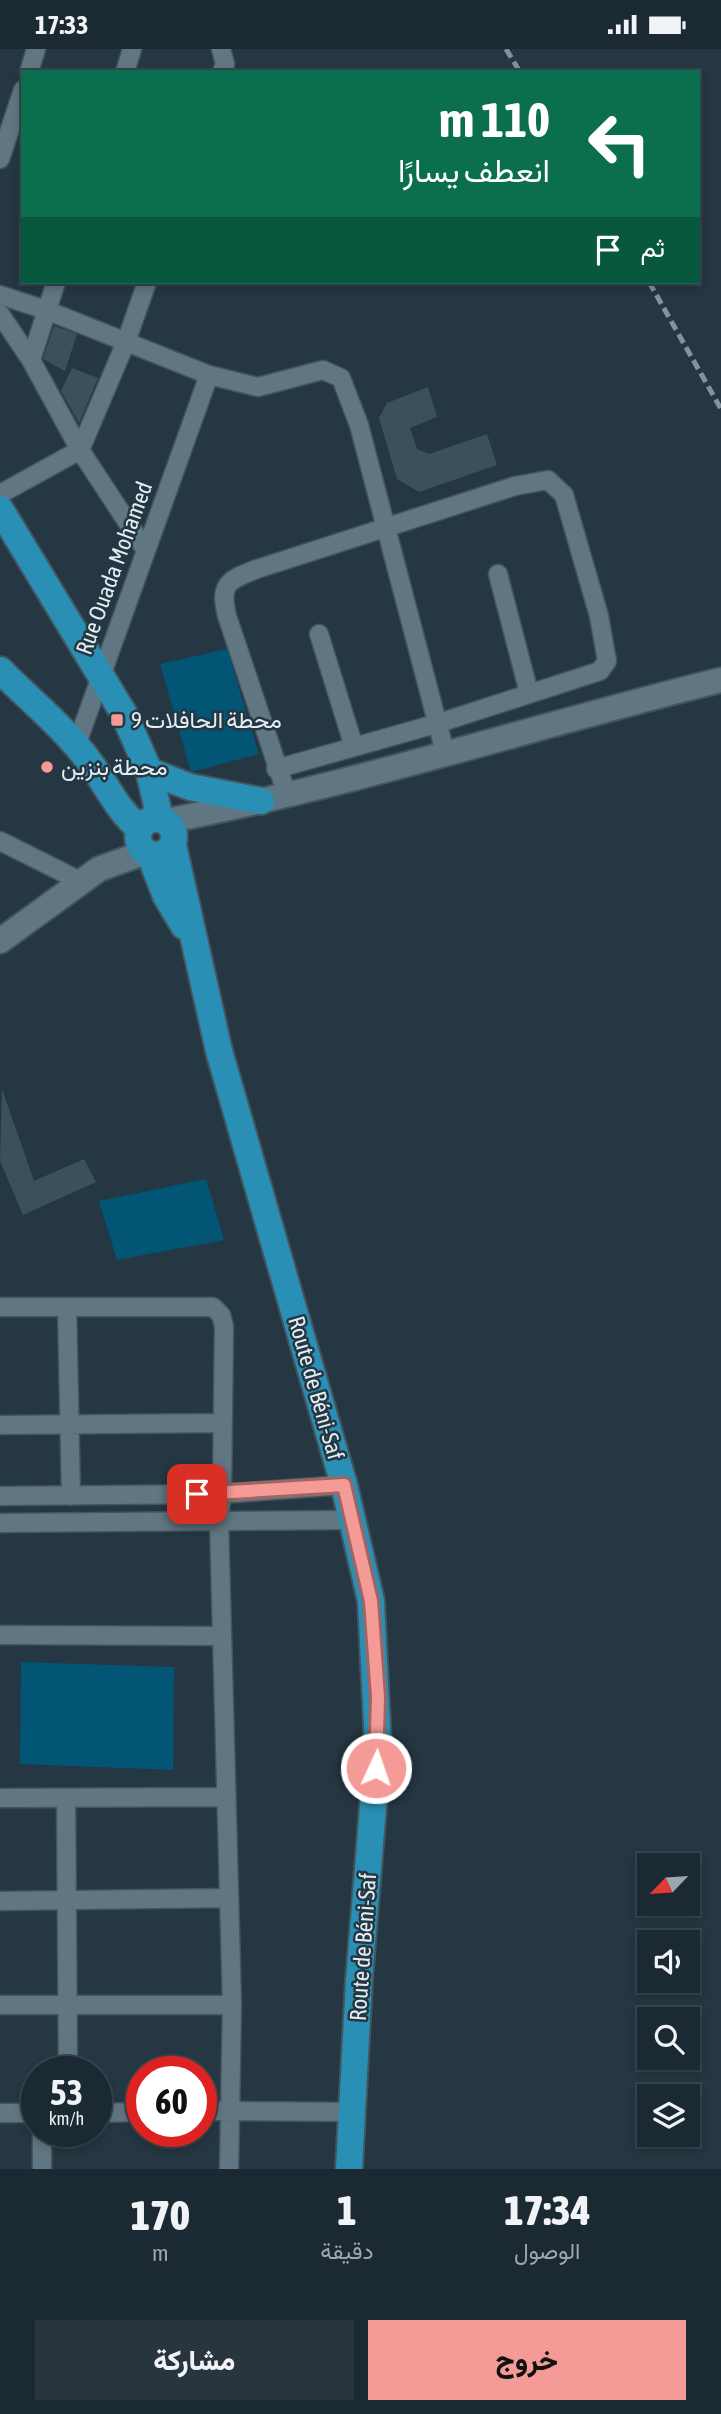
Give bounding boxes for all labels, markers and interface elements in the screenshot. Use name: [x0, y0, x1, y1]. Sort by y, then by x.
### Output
text: 17:33: [35, 10, 89, 40]
text: 110 m: [439, 91, 550, 147]
icon: left: [574, 98, 665, 189]
text: انعطف يسارًا: [398, 152, 550, 189]
icon: arrive: [589, 231, 627, 269]
text: ثم: [641, 233, 665, 263]
street label: Rue Ouada Mohamed: [71, 478, 157, 658]
place label: محطة الحافلات 9: [131, 707, 282, 733]
marker: محطة الحافلات 9: [109, 712, 125, 728]
place label: محطة بنزين: [61, 754, 168, 782]
marker: محطة بنزين: [39, 759, 55, 775]
street label: Route de Béni-Saf: [283, 1313, 349, 1463]
pin: [167, 1464, 227, 1524]
icon: arrive: [178, 1475, 216, 1513]
position arrow: [339, 1731, 413, 1805]
north arrow: [637, 1853, 700, 1916]
map controls: [637, 1853, 700, 2147]
street label: Route de Béni-Saf: [345, 1872, 381, 2022]
button: sound: [637, 1930, 700, 1993]
button: search: [637, 2007, 700, 2070]
speed limit sign: 60: [126, 2056, 217, 2147]
text: 53: [50, 2072, 83, 2112]
button: layers: [637, 2084, 700, 2147]
text: km/h: [49, 2108, 84, 2129]
text: 1: [337, 2186, 357, 2234]
text: 17:34: [504, 2186, 590, 2234]
text: 170: [131, 2191, 190, 2239]
text: دقيقة: [320, 2238, 374, 2264]
text: الوصول: [514, 2238, 580, 2264]
text: m: [152, 2240, 168, 2266]
button: مشاركة: [35, 2320, 354, 2400]
button: خروج: [368, 2320, 686, 2400]

